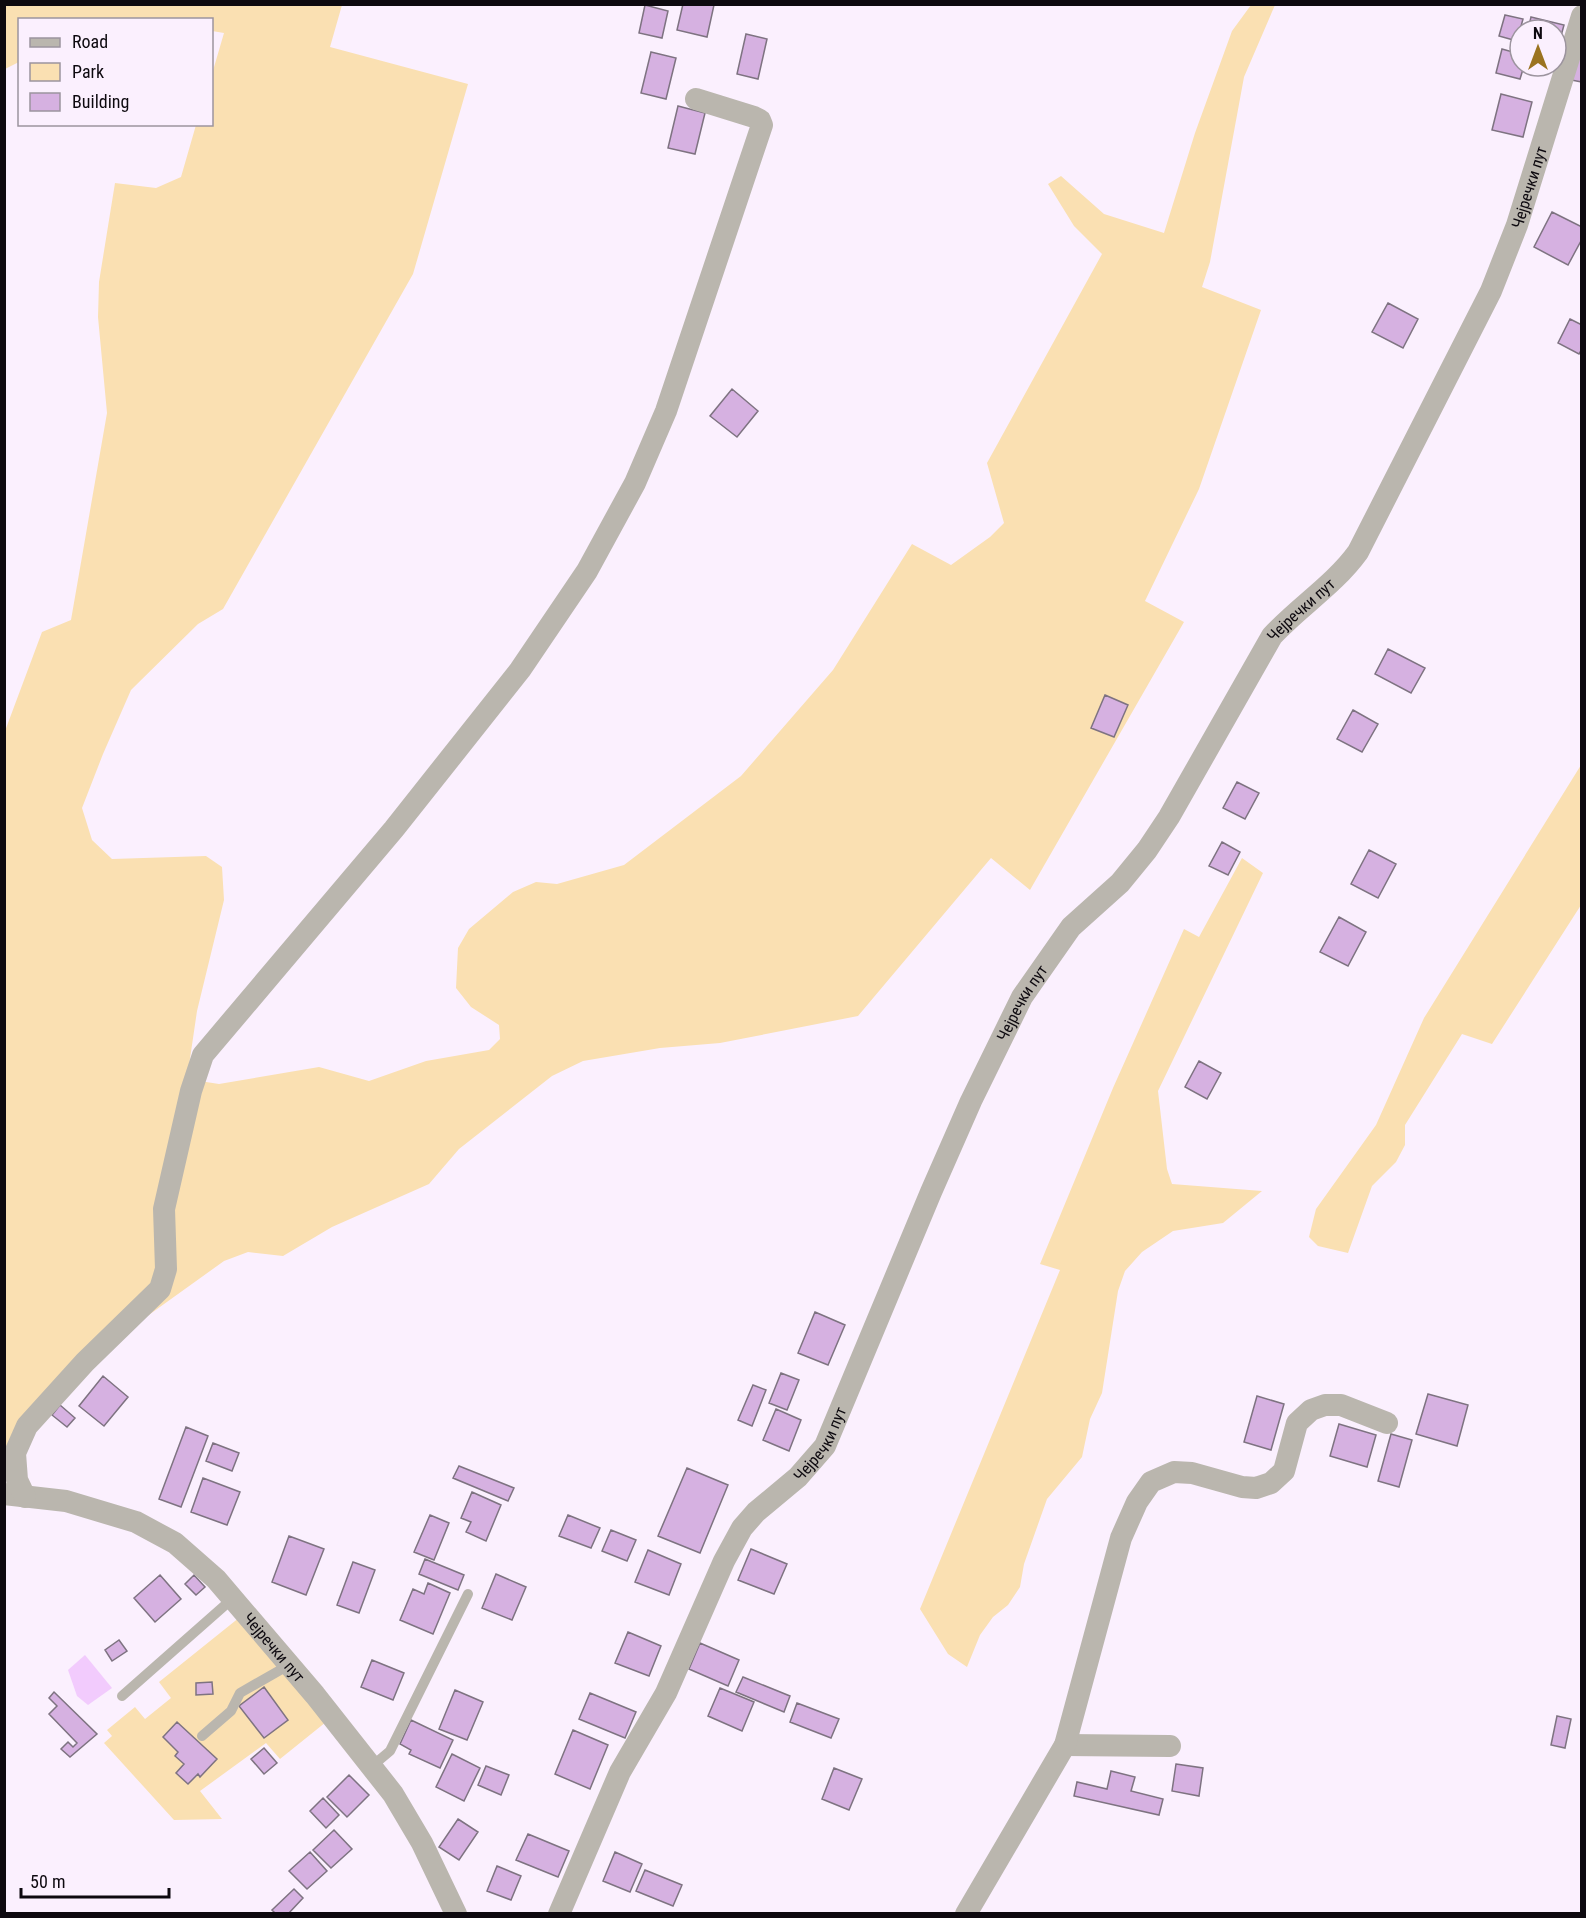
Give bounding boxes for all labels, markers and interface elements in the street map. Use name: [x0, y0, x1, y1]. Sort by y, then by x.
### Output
legend: [18, 18, 213, 126]
north arrow: [1508, 18, 1568, 78]
text: N: [1533, 24, 1543, 43]
text: Road: [72, 31, 108, 52]
text: Park: [72, 61, 104, 82]
text: Building: [72, 91, 129, 112]
street label: Чејречки пут: [1508, 144, 1551, 231]
street label: Чејречки пут: [1263, 574, 1339, 645]
street label: Чејречки пут: [993, 961, 1052, 1044]
street label: Чејречки пут: [790, 1404, 850, 1485]
street label: Чејречки пут: [239, 1609, 309, 1686]
scale bar: [21, 1861, 170, 1899]
text: 50 m: [30, 1871, 65, 1892]

